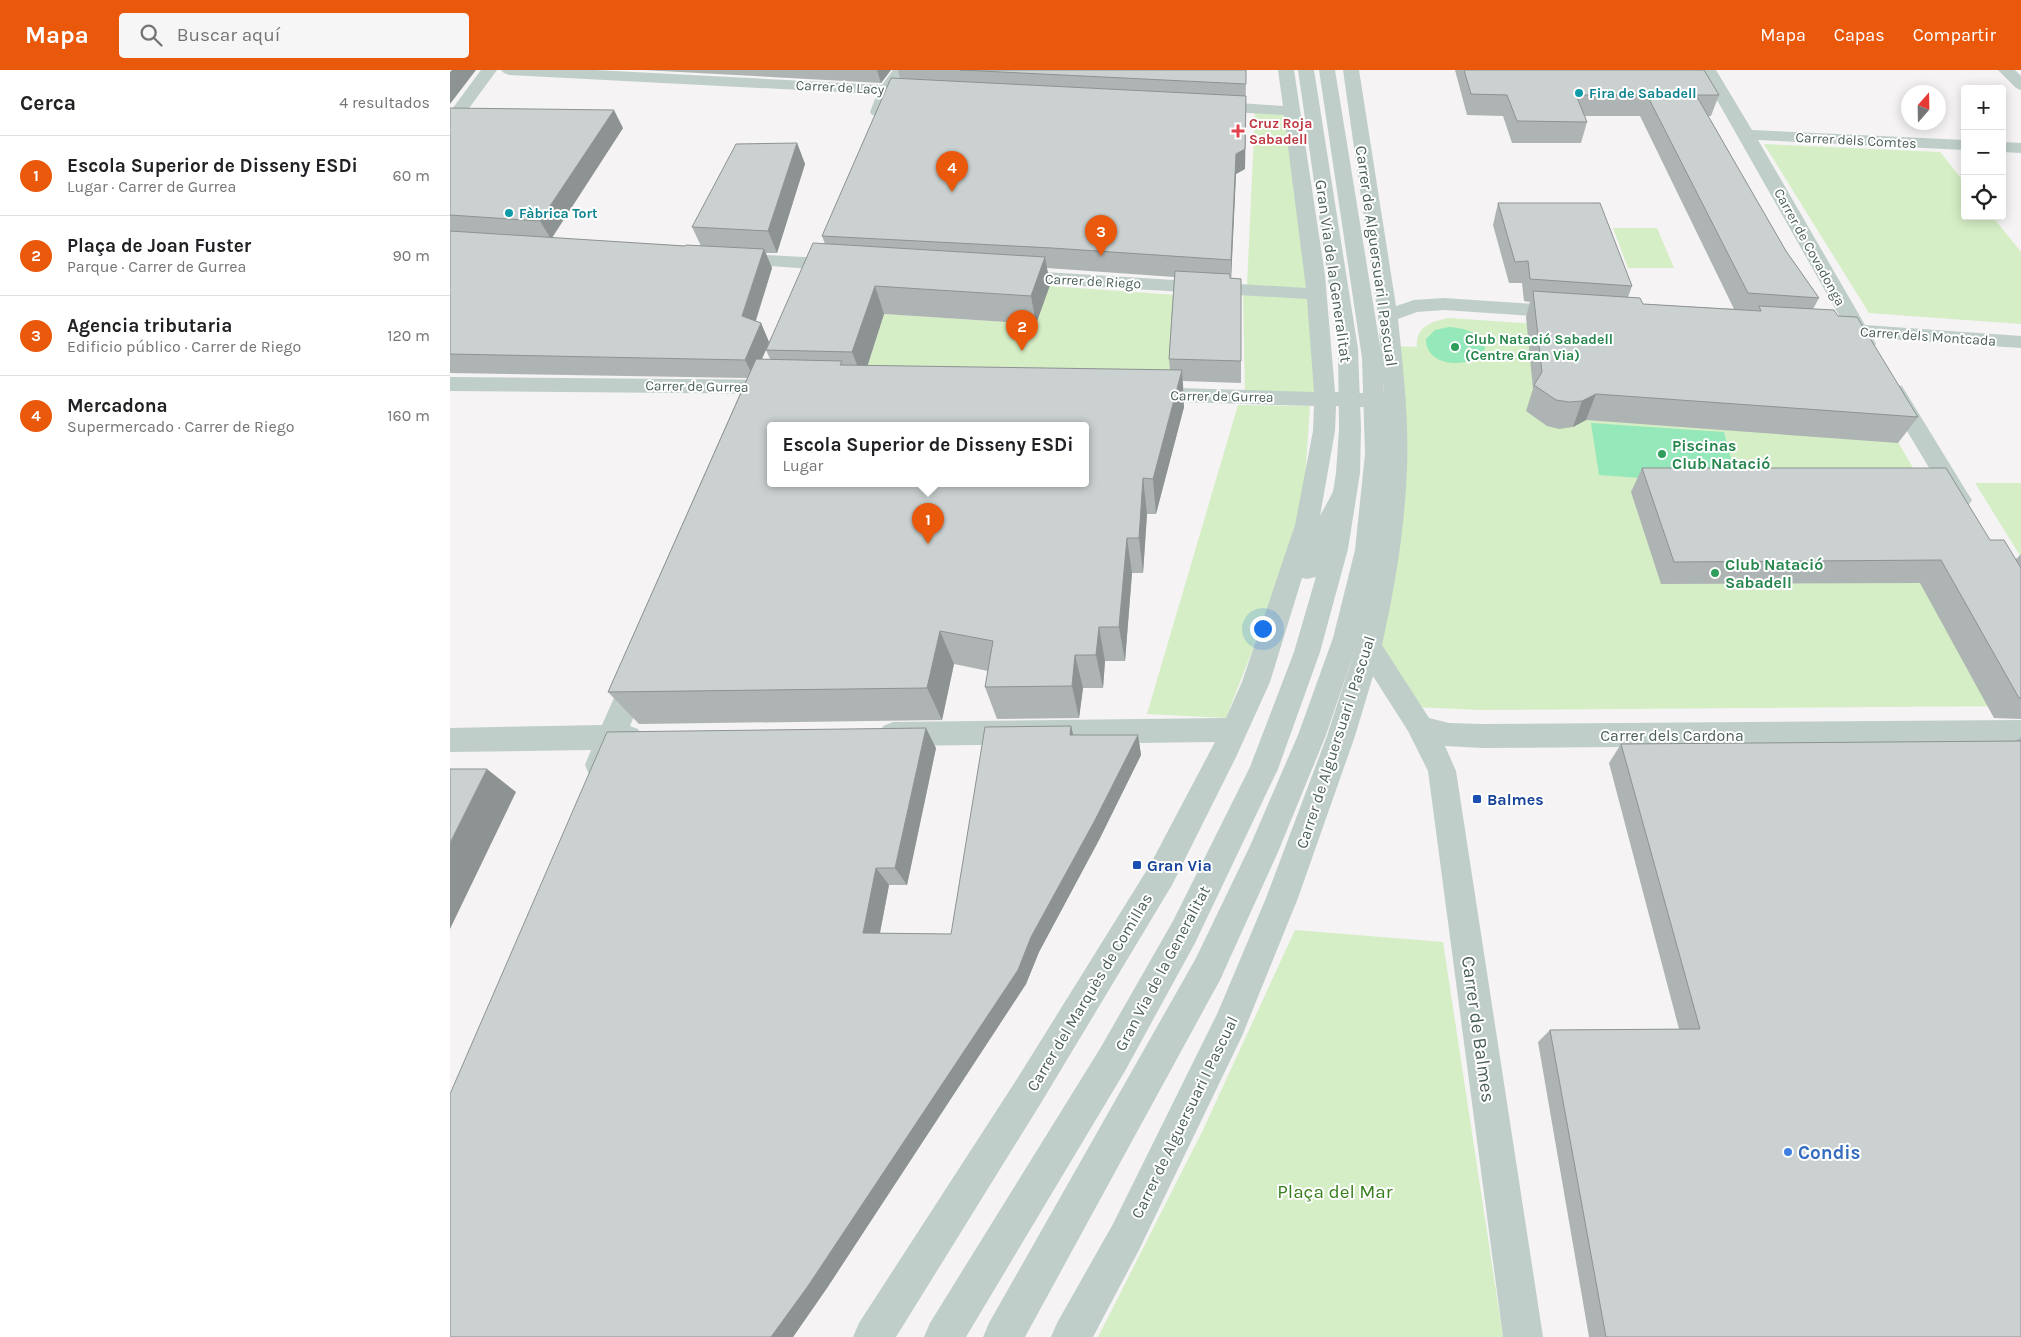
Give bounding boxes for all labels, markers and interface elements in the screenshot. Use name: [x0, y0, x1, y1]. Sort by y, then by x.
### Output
search box: [119, 13, 469, 58]
text: Mapa: [25, 21, 89, 49]
icon: search: [137, 21, 165, 49]
text: Buscar aquí: [177, 24, 280, 46]
text: Mapa: [1760, 24, 1806, 46]
text: Capas: [1834, 24, 1885, 46]
text: Compartir: [1913, 24, 1996, 46]
street label: Carrer de Lacy: [795, 77, 885, 98]
place label: Fira de Sabadell: [1589, 85, 1696, 102]
north arrow: [1901, 85, 1946, 130]
map controls: [1961, 85, 2006, 220]
button: +: [1961, 85, 2006, 130]
marker: Fira de Sabadell: [1573, 87, 1585, 99]
text: Cerca: [20, 91, 76, 115]
text: 4 resultados: [339, 93, 430, 112]
place label: Cruz Roja Sabadell: [1249, 115, 1312, 148]
marker: Cruz Roja Sabadell: [1231, 124, 1245, 138]
street label: Carrer dels Comtes: [1795, 129, 1917, 152]
button: −: [1961, 130, 2006, 175]
street label: Carrer de Alguersuari I Pascual: [1352, 144, 1401, 368]
pin: 4: [936, 151, 968, 192]
text: Escola Superior de Disseny ESDi: [67, 155, 358, 177]
text: 1: [33, 166, 39, 185]
text: 60 m: [393, 166, 430, 185]
button: locate: [1961, 175, 2006, 220]
text: Lugar · Carrer de Gurrea: [67, 177, 236, 196]
street label: Gran Via de la Generalitat: [1311, 178, 1356, 364]
street label: Carrer de Covadonga: [1770, 185, 1849, 309]
place label: Fàbrica Tort: [519, 205, 598, 222]
marker: Fàbrica Tort: [503, 207, 515, 219]
pin: 3: [1085, 215, 1117, 256]
text: Plaça de Joan Fuster: [67, 235, 251, 257]
text: 2: [31, 246, 41, 265]
text: 90 m: [392, 246, 430, 265]
text: Parque · Carrer de Gurrea: [67, 257, 246, 276]
street label: Carrer de Riego: [1044, 270, 1142, 293]
pin: 2: [1006, 310, 1038, 351]
text: Agencia tributaria: [67, 315, 232, 337]
street label: Carrer dels Montcada: [1859, 323, 1997, 350]
text: 3: [31, 326, 41, 345]
text: 120 m: [387, 326, 430, 345]
place label: Club Natació Sabadell (Centre Gran Via): [1465, 331, 1613, 364]
text: Edificio público · Carrer de Riego: [67, 337, 301, 356]
marker: Club Natació Sabadell (Centre Gran Via): [1449, 341, 1461, 353]
street label: Carrer de Gurrea: [645, 377, 749, 396]
street label: Carrer de Gurrea: [1170, 387, 1274, 406]
text: Mercadona: [67, 395, 168, 417]
text: 4: [31, 406, 41, 425]
text: 160 m: [387, 406, 430, 425]
text: Supermercado · Carrer de Riego: [67, 417, 294, 436]
popup: [767, 422, 1089, 487]
text: Escola Superior de Disseny ESDi: [783, 434, 1073, 456]
place label: Piscinas Club Natació: [1672, 436, 1770, 473]
marker: Piscinas Club Natació: [1656, 448, 1668, 460]
text: Lugar: [783, 456, 823, 475]
pin: 1: [912, 503, 944, 544]
place label: Club Natació Sabadell: [1725, 555, 1823, 592]
marker: Club Natació Sabadell: [1709, 567, 1721, 579]
your location: [1250, 616, 1276, 642]
street label: Carrer de Alguersuari I Pascual: [1292, 633, 1379, 851]
street label: Carrer dels Cardona: [1600, 726, 1744, 745]
place label: Balmes: [1487, 790, 1544, 809]
marker: Balmes: [1471, 793, 1483, 805]
place label: Gran Via: [1147, 856, 1212, 875]
marker: Gran Via: [1131, 859, 1143, 871]
street label: Gran Via de la Generalitat: [1111, 882, 1214, 1054]
street label: Carrer del Marquès de Comillas: [1023, 890, 1156, 1095]
street label: Carrer de Balmes: [1457, 955, 1499, 1104]
street label: Carrer de Alguersuari I Pascual: [1127, 1013, 1242, 1221]
place label: Condis: [1798, 1142, 1861, 1164]
marker: Condis: [1782, 1146, 1794, 1158]
park label: Plaça del Mar: [1277, 1181, 1393, 1203]

